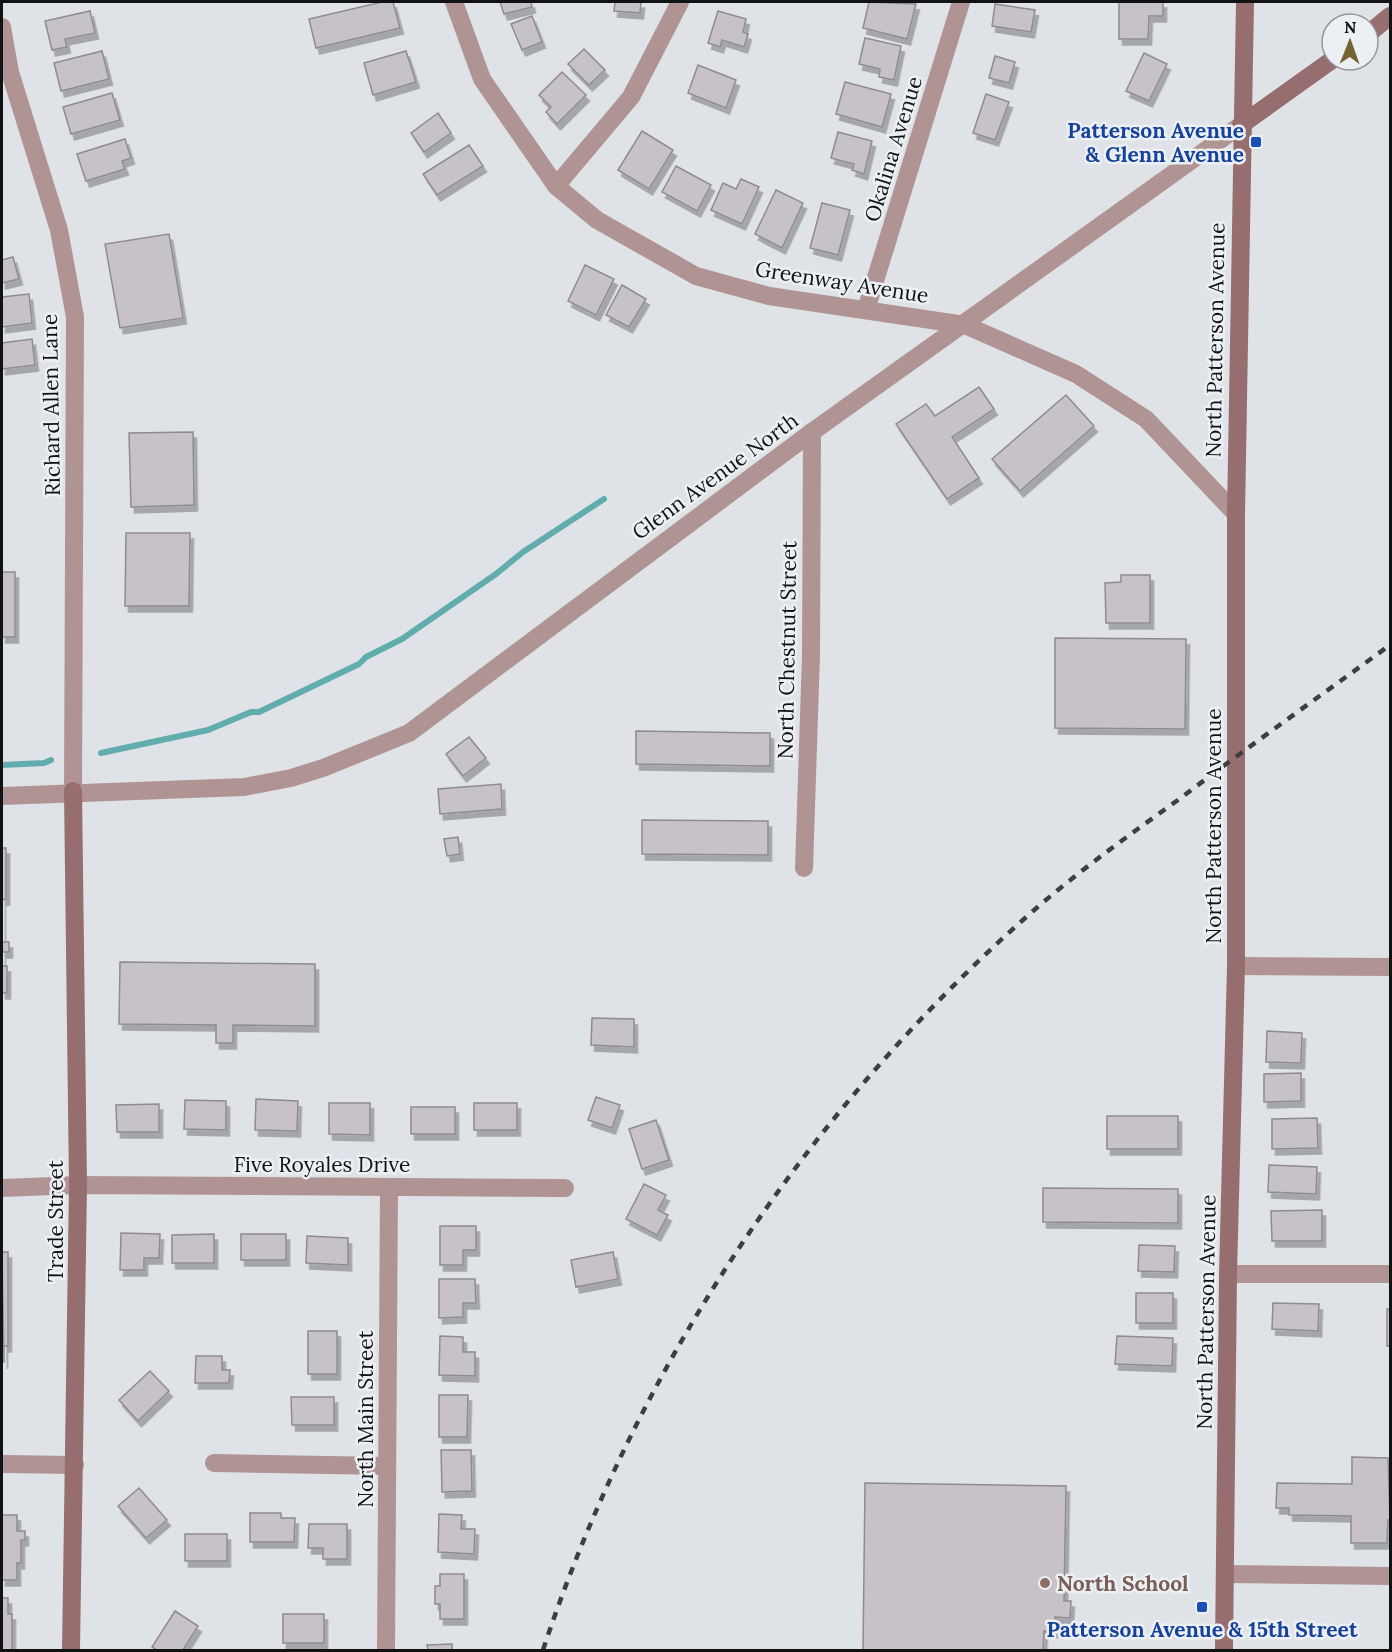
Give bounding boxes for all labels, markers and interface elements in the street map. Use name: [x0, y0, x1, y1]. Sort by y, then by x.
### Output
north arrow: [1320, 12, 1380, 72]
text: N: [1344, 17, 1357, 37]
street label: Okalina Avenue: [858, 73, 928, 225]
place label: Patterson Avenue & Glenn Avenue: [1067, 117, 1244, 168]
marker: Patterson Avenue & Glenn Avenue: [1249, 135, 1263, 149]
street label: North Patterson Avenue: [1199, 222, 1231, 458]
street label: Greenway Avenue: [753, 255, 931, 309]
street label: Richard Allen Lane: [36, 314, 66, 496]
street label: Glenn Avenue North: [627, 407, 803, 545]
street label: North Chestnut Street: [772, 540, 802, 759]
street label: North Patterson Avenue: [1200, 708, 1227, 944]
street label: Five Royales Drive: [234, 1151, 410, 1178]
street label: Trade Street: [42, 1159, 69, 1282]
street label: North Patterson Avenue: [1190, 1194, 1222, 1430]
street label: North Main Street: [352, 1329, 379, 1508]
place label: North School: [1057, 1570, 1189, 1597]
marker: North School: [1038, 1576, 1052, 1590]
marker: Patterson Avenue & 15th Street: [1195, 1600, 1209, 1614]
place label: Patterson Avenue & 15th Street: [1046, 1616, 1358, 1643]

